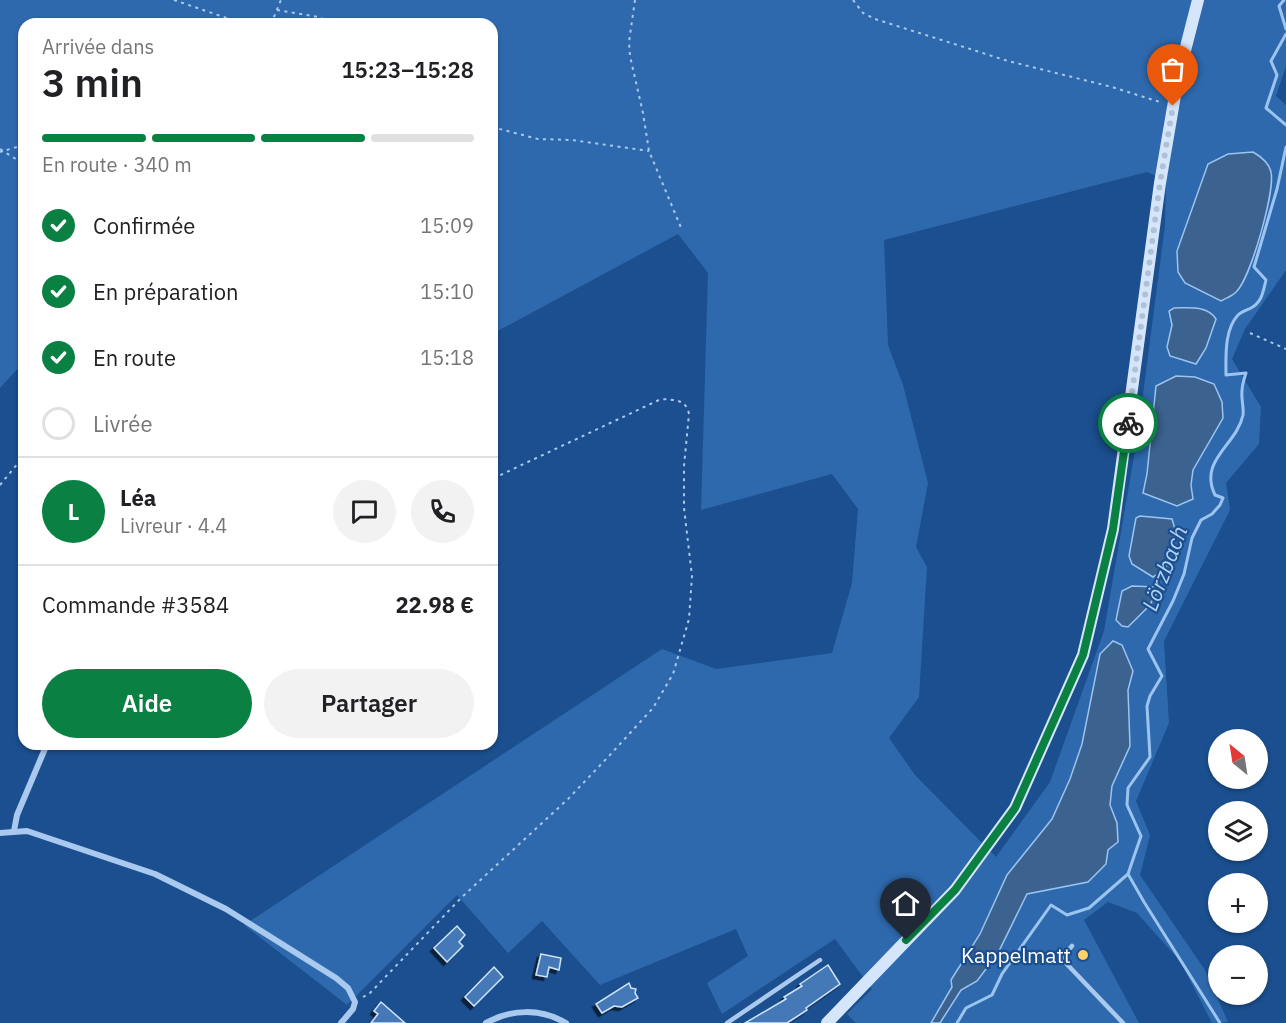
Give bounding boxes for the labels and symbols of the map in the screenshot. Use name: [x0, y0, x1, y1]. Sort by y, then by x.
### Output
pin: [1147, 44, 1198, 106]
courier: [1098, 393, 1158, 453]
water label: Lörzbach: [1135, 521, 1193, 615]
north arrow: [1208, 729, 1268, 789]
pin: [880, 878, 931, 940]
place label: Kappelmatt: [961, 941, 1071, 969]
marker: Kappelmatt: [1076, 948, 1090, 962]

